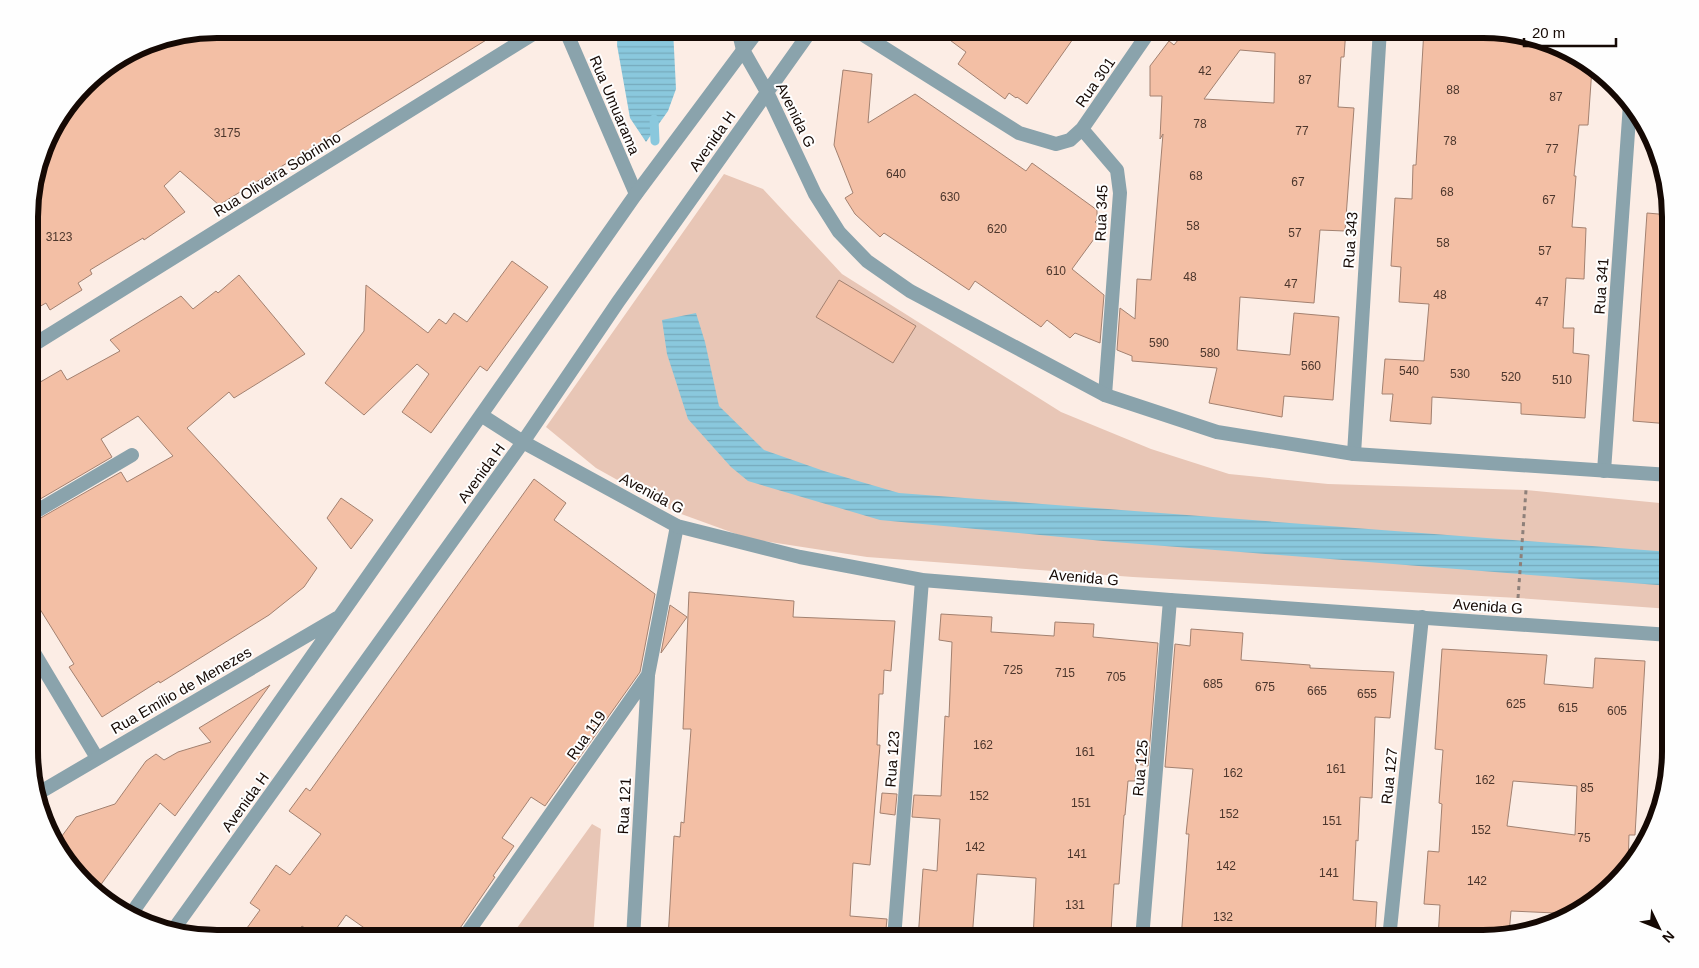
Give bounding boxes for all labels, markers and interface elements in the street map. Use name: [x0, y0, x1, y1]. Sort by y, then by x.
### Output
scale bar: [1524, 15, 1616, 47]
text: 20 m: [1532, 24, 1565, 41]
street label: Rua Umuarama: [586, 53, 644, 158]
street label: Rua 301: [1072, 54, 1118, 110]
house number: 42: [1198, 64, 1212, 78]
house number: 87: [1298, 73, 1312, 87]
street label: Avenida G: [773, 80, 819, 150]
house number: 88: [1446, 83, 1460, 97]
house number: 87: [1549, 90, 1563, 104]
street label: Avenida H: [685, 108, 739, 174]
house number: 78: [1193, 117, 1207, 131]
house number: 77: [1295, 124, 1309, 138]
house number: 3175: [214, 126, 241, 140]
street label: Rua Oliveira Sobrinho: [210, 128, 344, 220]
house number: 78: [1443, 134, 1457, 148]
house number: 77: [1545, 142, 1559, 156]
house number: 640: [886, 167, 906, 181]
house number: 68: [1189, 169, 1203, 183]
house number: 67: [1291, 175, 1305, 189]
street label: Rua 345: [1092, 184, 1110, 242]
house number: 68: [1440, 185, 1454, 199]
house number: 630: [940, 190, 960, 204]
house number: 67: [1542, 193, 1556, 207]
street label: Rua 343: [1340, 211, 1360, 269]
house number: 58: [1186, 219, 1200, 233]
house number: 620: [987, 222, 1007, 236]
house number: 57: [1288, 226, 1302, 240]
house number: 3123: [46, 230, 73, 244]
house number: 58: [1436, 236, 1450, 250]
house number: 57: [1538, 244, 1552, 258]
street label: Rua 341: [1591, 257, 1611, 315]
house number: 610: [1046, 264, 1066, 278]
house number: 48: [1183, 270, 1197, 284]
house number: 47: [1284, 277, 1298, 291]
house number: 48: [1433, 288, 1447, 302]
house number: 47: [1535, 295, 1549, 309]
house number: 590: [1149, 336, 1169, 350]
house number: 580: [1200, 346, 1220, 360]
house number: 560: [1301, 359, 1321, 373]
house number: 540: [1399, 364, 1419, 378]
house number: 530: [1450, 367, 1470, 381]
house number: 520: [1501, 370, 1521, 384]
house number: 510: [1552, 373, 1572, 387]
street label: Avenida H: [454, 440, 508, 506]
street label: Avenida G: [617, 469, 687, 517]
street label: Avenida G: [1049, 565, 1119, 589]
street label: Avenida G: [1453, 595, 1523, 617]
street label: Rua Emílio de Menezes: [108, 643, 254, 737]
house number: 725: [1003, 663, 1023, 677]
house number: 715: [1055, 666, 1075, 680]
house number: 705: [1106, 670, 1126, 684]
house number: 685: [1203, 677, 1223, 691]
house number: 675: [1255, 680, 1275, 694]
house number: 665: [1307, 684, 1327, 698]
house number: 655: [1357, 687, 1377, 701]
house number: 625: [1506, 697, 1526, 711]
house number: 615: [1558, 701, 1578, 715]
house number: 605: [1607, 704, 1627, 718]
street label: Rua 119: [563, 707, 609, 763]
street label: Rua 123: [882, 730, 902, 788]
house number: 162: [973, 738, 993, 752]
street label: Rua 125: [1129, 739, 1151, 797]
house number: 161: [1075, 745, 1095, 759]
street label: Rua 127: [1378, 747, 1400, 805]
house number: 161: [1326, 762, 1346, 776]
house number: 162: [1223, 766, 1243, 780]
street label: Avenida H: [218, 769, 272, 835]
house number: 162: [1475, 773, 1495, 787]
street label: Rua 121: [614, 777, 634, 835]
house number: 85: [1580, 781, 1594, 795]
house number: 152: [969, 789, 989, 803]
house number: 151: [1071, 796, 1091, 810]
house number: 152: [1219, 807, 1239, 821]
house number: 151: [1322, 814, 1342, 828]
house number: 152: [1471, 823, 1491, 837]
house number: 75: [1577, 831, 1591, 845]
house number: 142: [965, 840, 985, 854]
house number: 141: [1067, 847, 1087, 861]
house number: 142: [1216, 859, 1236, 873]
house number: 141: [1319, 866, 1339, 880]
house number: 142: [1467, 874, 1487, 888]
house number: 131: [1065, 898, 1085, 912]
north arrow: [1634, 903, 1684, 953]
house number: 132: [1213, 910, 1233, 924]
text: N: [1659, 928, 1678, 946]

